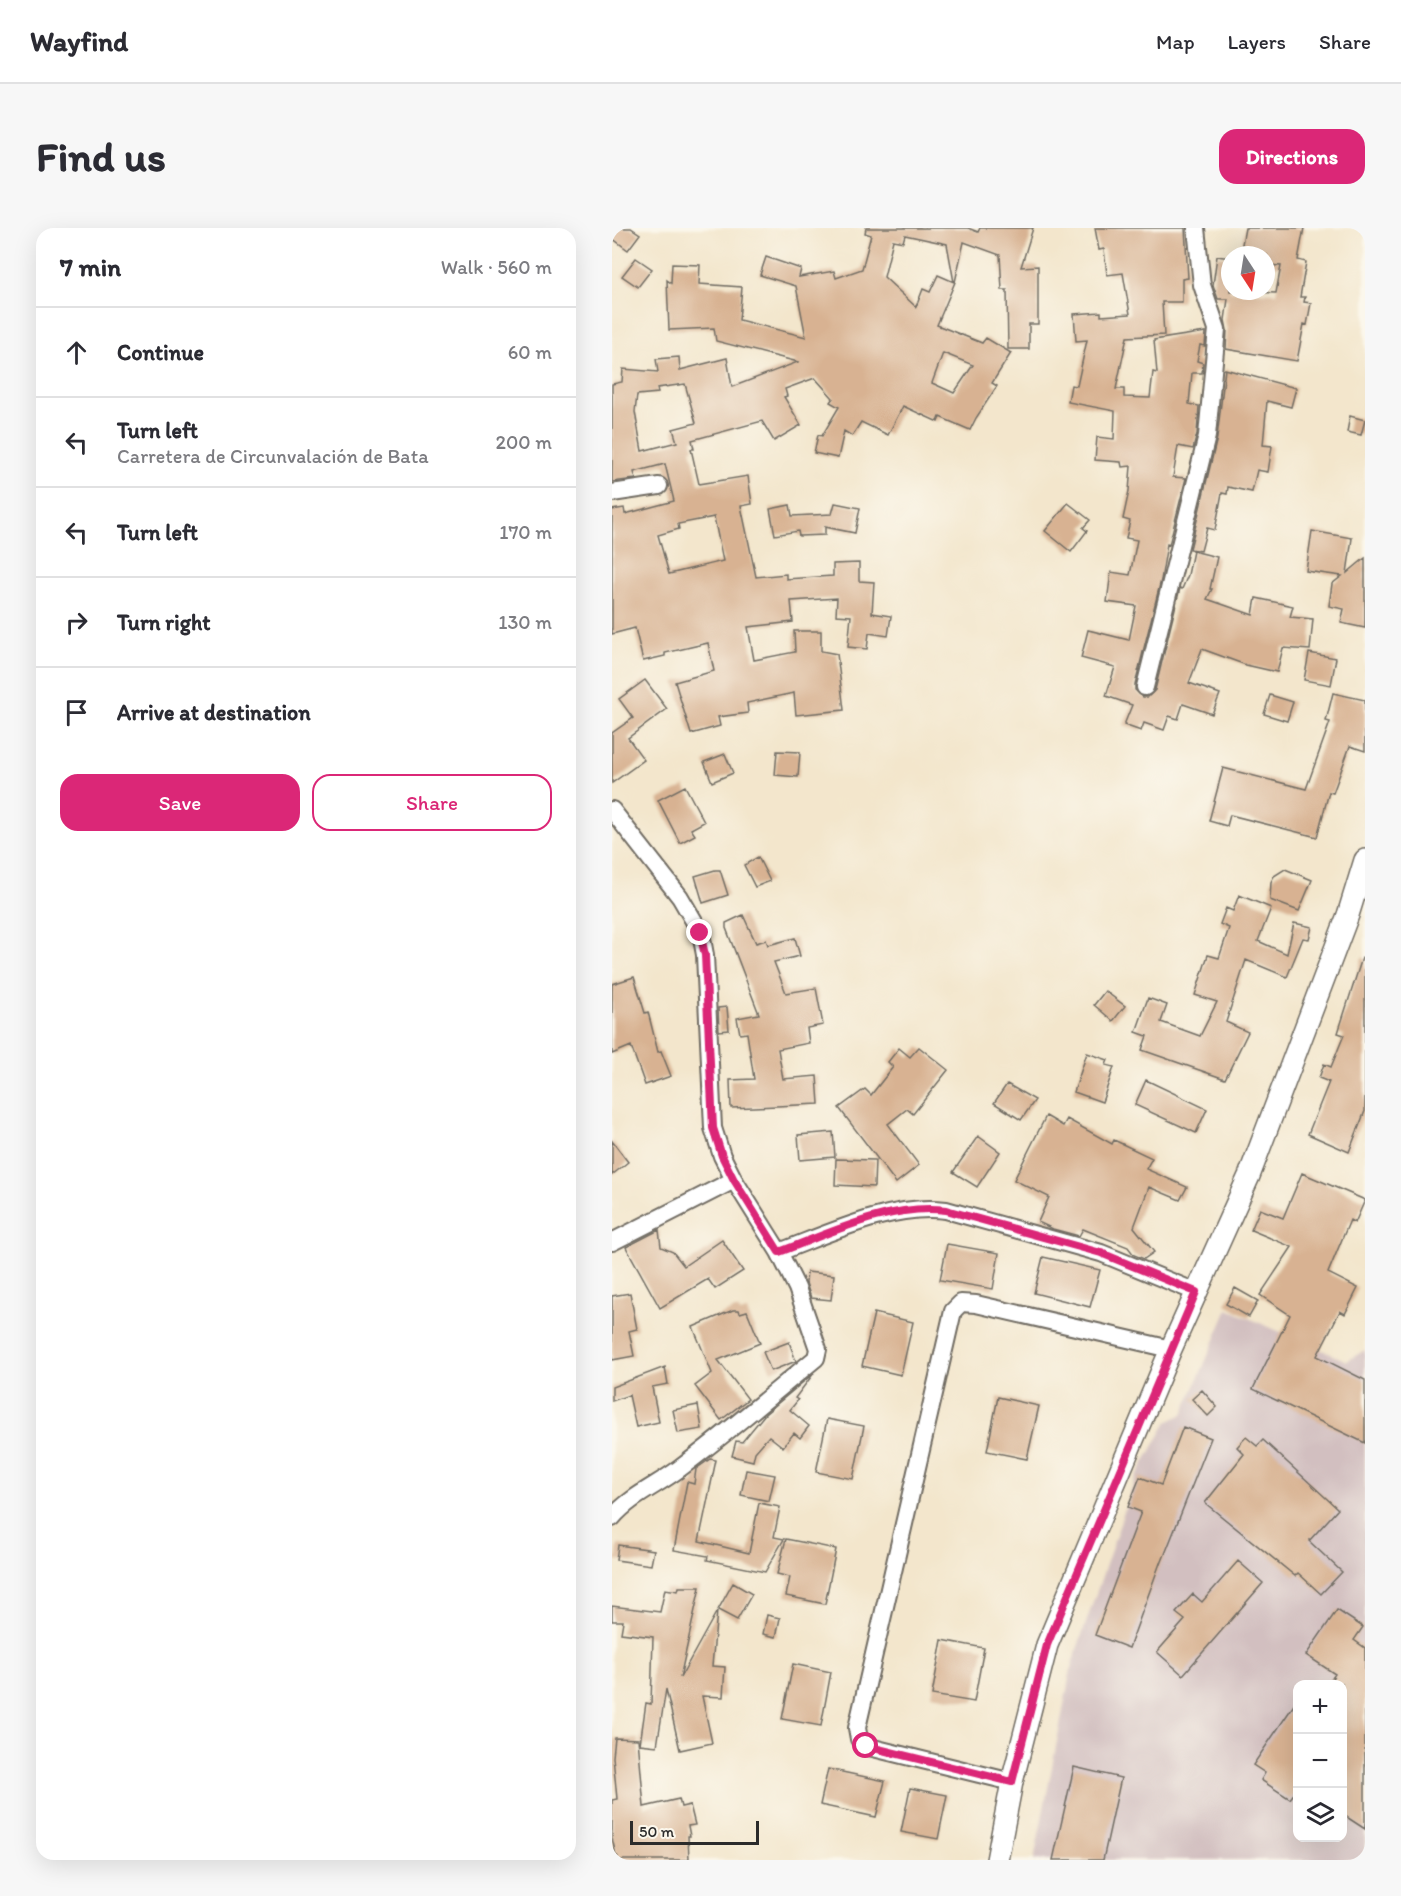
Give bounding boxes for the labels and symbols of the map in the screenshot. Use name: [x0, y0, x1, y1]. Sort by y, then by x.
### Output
north arrow: [1221, 246, 1275, 300]
route end: [686, 919, 712, 945]
route start: [852, 1732, 878, 1758]
scale bar: [630, 1818, 759, 1846]

